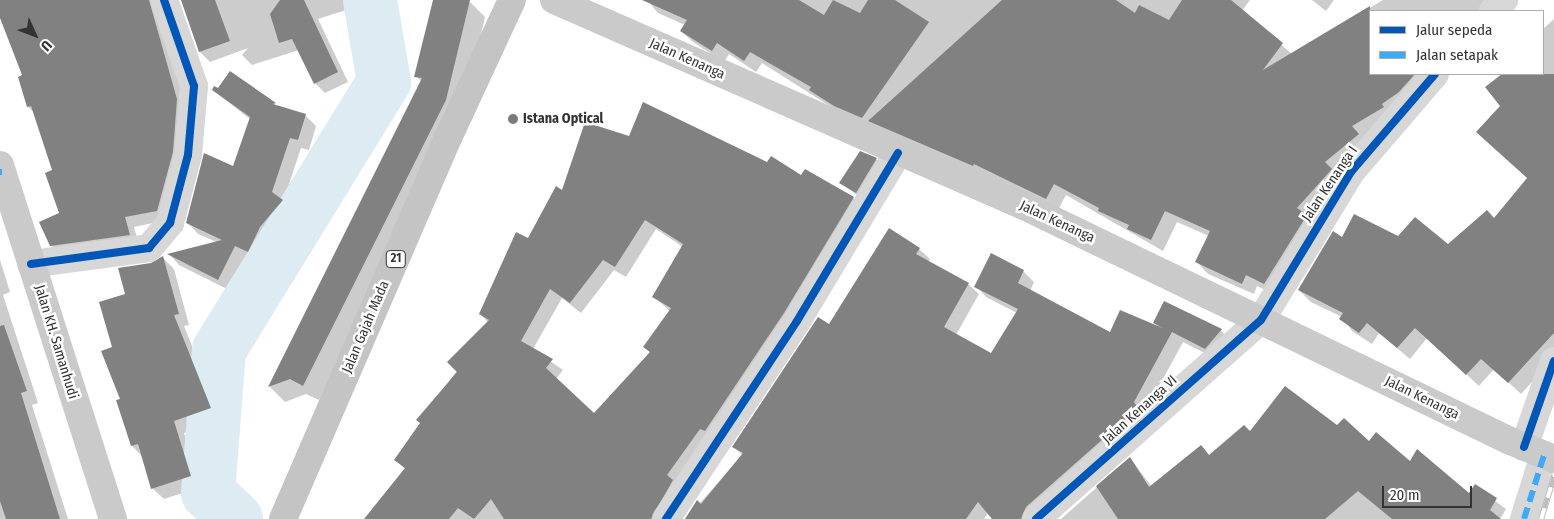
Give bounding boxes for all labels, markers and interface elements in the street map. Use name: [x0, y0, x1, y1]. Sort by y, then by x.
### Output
north arrow: [10, 10, 60, 60]
legend: [1369, 10, 1544, 75]
text: Jalur sepeda: [1416, 21, 1492, 39]
street label: Jalan Kenanga: [647, 35, 727, 83]
text: U: [37, 37, 55, 54]
text: Jalan setapak: [1416, 46, 1498, 64]
place label: Istana Optical: [523, 111, 603, 127]
marker: Istana Optical: [507, 113, 519, 125]
street label: Jalan Kenanga I: [1299, 143, 1361, 225]
street label: Jalan Kenanga: [1017, 197, 1097, 247]
road number: 21: [385, 250, 407, 268]
street label: Jalan Gajah Mada: [339, 278, 393, 376]
street label: Jalan KH. Samanhudi: [31, 283, 81, 401]
street label: Jalan Kenanga VI: [1099, 372, 1181, 448]
street label: Jalan Kenanga: [1382, 373, 1462, 423]
scale bar: [1384, 476, 1474, 508]
text: 20 m: [1390, 486, 1420, 504]

